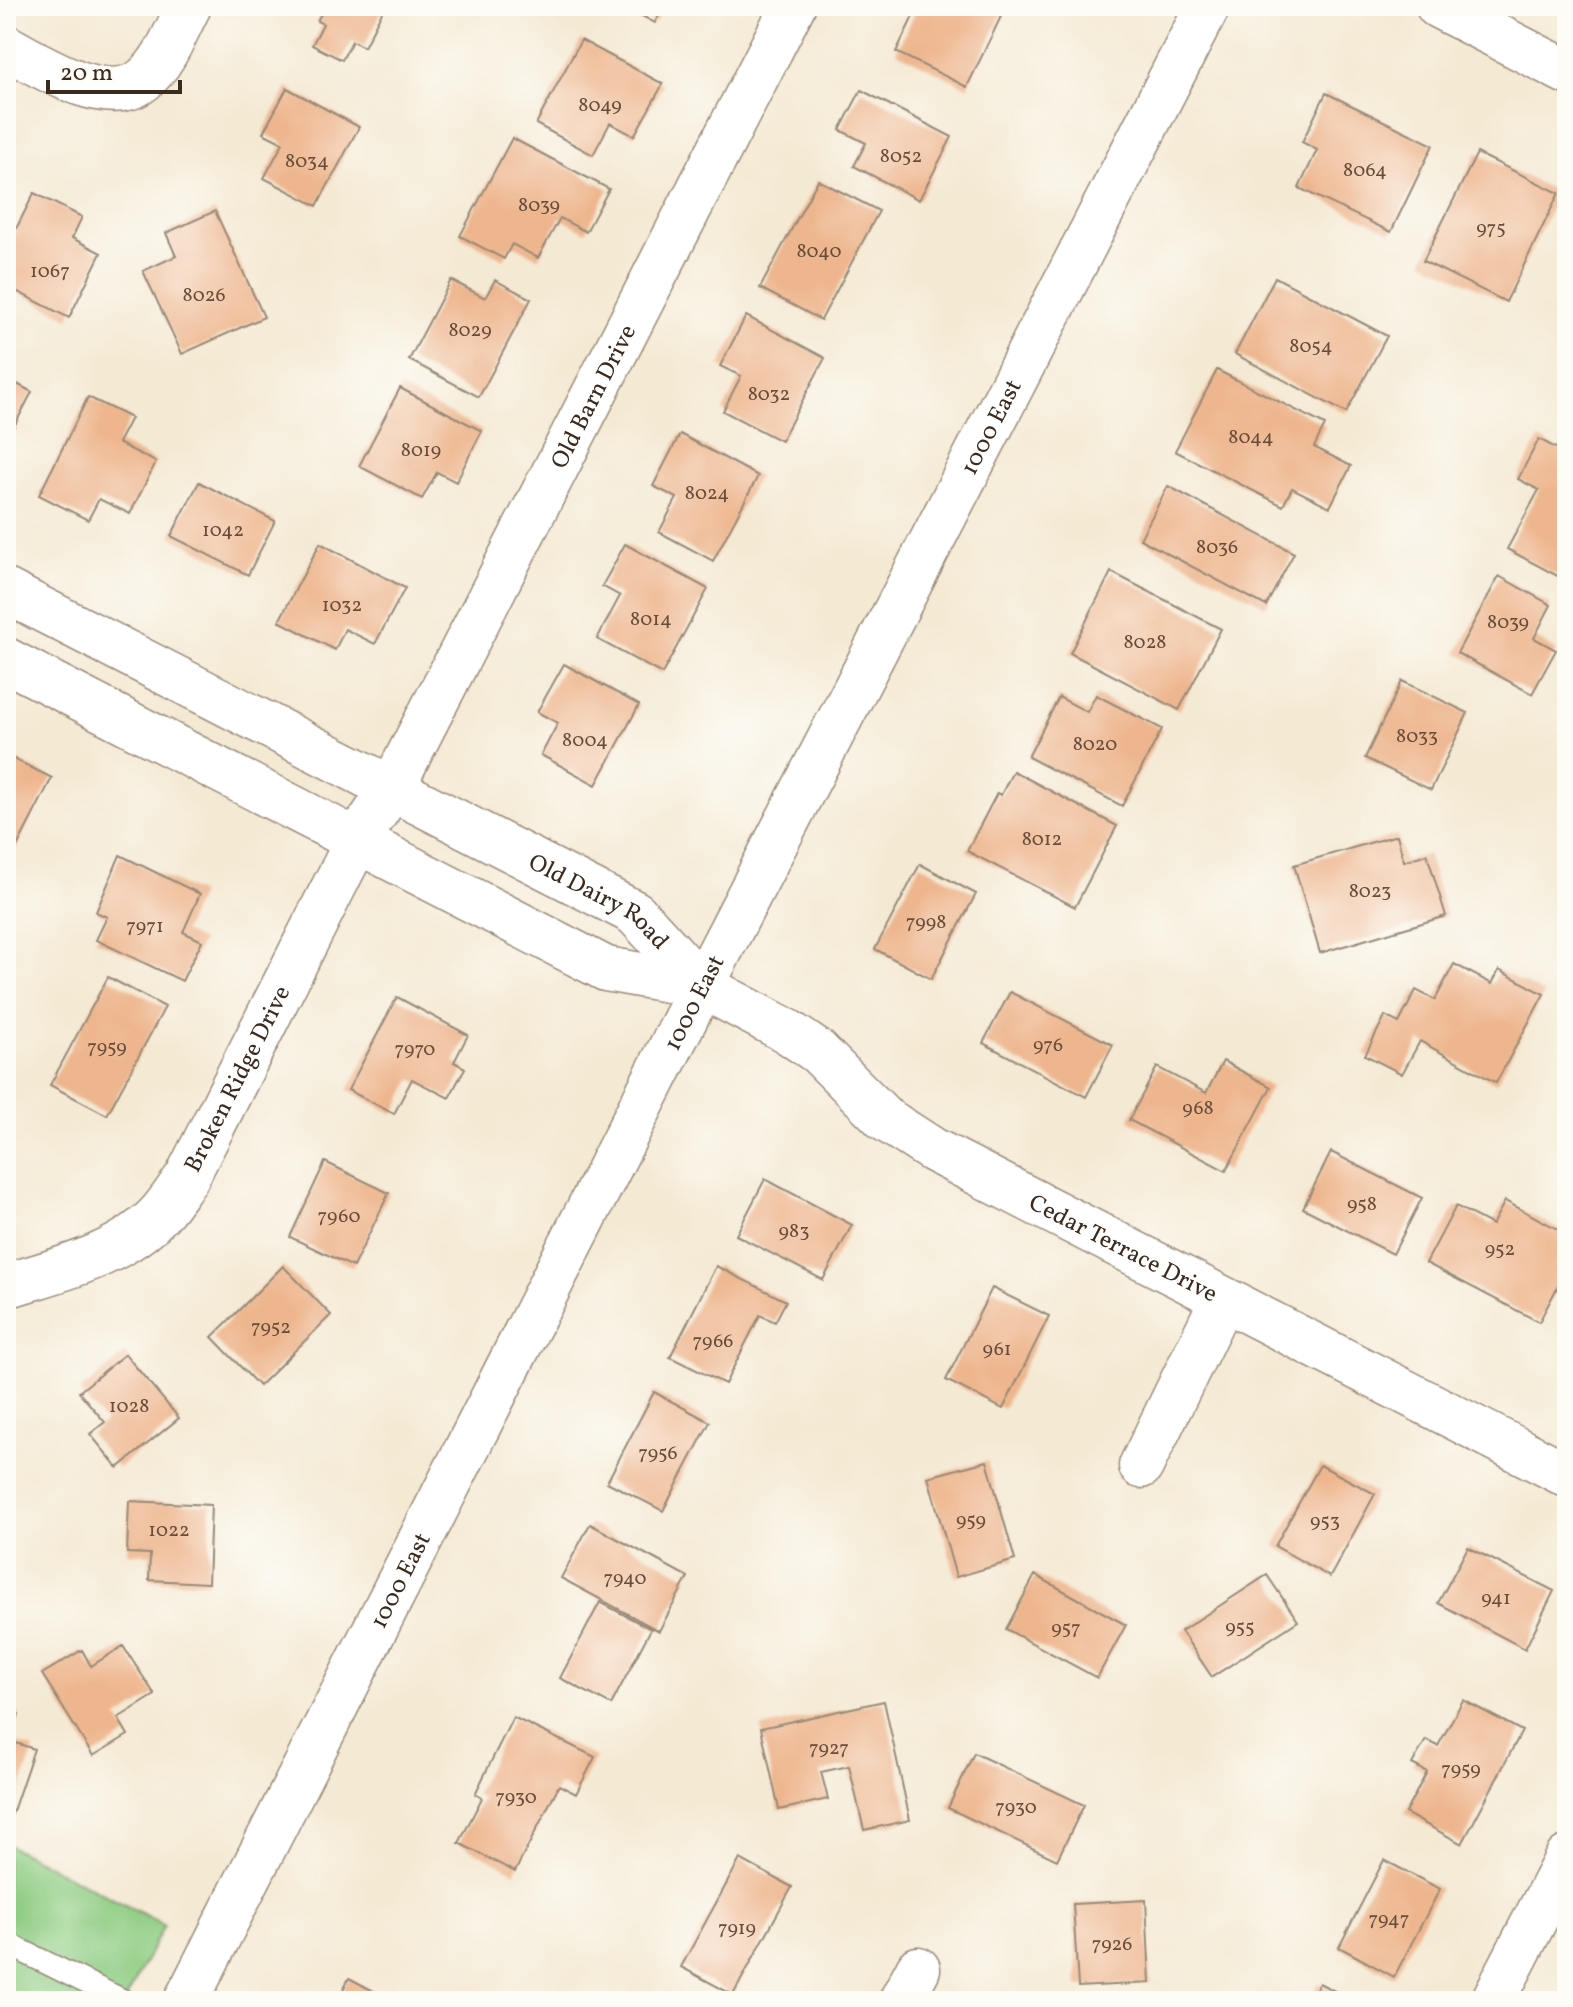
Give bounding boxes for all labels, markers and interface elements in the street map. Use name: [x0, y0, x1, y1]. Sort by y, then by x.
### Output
scale bar: [48, 44, 180, 94]
text: 20 m: [60, 57, 113, 91]
house number: 8049: [578, 92, 622, 120]
house number: 8052: [880, 143, 922, 171]
house number: 8034: [285, 148, 329, 176]
house number: 8064: [1343, 157, 1387, 185]
house number: 8039: [518, 192, 560, 220]
house number: 975: [1476, 215, 1506, 243]
house number: 8040: [796, 238, 842, 266]
house number: 1067: [30, 258, 70, 286]
house number: 8026: [182, 282, 226, 310]
house number: 8029: [448, 317, 492, 345]
street label: Old Barn Drive: [544, 319, 646, 475]
house number: 8054: [1289, 333, 1333, 361]
street label: 1000 East: [954, 374, 1031, 481]
house number: 8032: [748, 381, 790, 409]
house number: 8044: [1228, 424, 1274, 452]
house number: 8019: [401, 437, 441, 465]
house number: 8024: [685, 480, 729, 508]
house number: 1042: [202, 517, 244, 545]
house number: 8036: [1196, 534, 1238, 562]
house number: 1032: [322, 592, 362, 620]
house number: 8014: [630, 606, 672, 634]
house number: 8039: [1487, 609, 1529, 637]
house number: 8028: [1123, 629, 1167, 657]
house number: 8033: [1396, 723, 1438, 751]
house number: 8004: [562, 727, 608, 755]
house number: 8020: [1073, 731, 1117, 759]
house number: 8012: [1022, 826, 1062, 854]
street label: Old Dairy Road: [522, 846, 676, 958]
house number: 8023: [1349, 878, 1391, 906]
house number: 7998: [906, 909, 946, 937]
house number: 7971: [126, 913, 164, 941]
street label: 1000 East: [657, 950, 734, 1057]
street label: Broken Ridge Drive: [177, 980, 300, 1179]
house number: 976: [1033, 1032, 1063, 1060]
house number: 7959: [87, 1034, 127, 1062]
house number: 7970: [395, 1036, 435, 1064]
house number: 968: [1182, 1095, 1214, 1123]
street label: Cedar Terrace Drive: [1022, 1187, 1223, 1312]
house number: 958: [1347, 1191, 1377, 1219]
house number: 7960: [318, 1203, 360, 1231]
house number: 983: [779, 1218, 809, 1246]
house number: 952: [1485, 1236, 1515, 1264]
house number: 7952: [251, 1314, 291, 1342]
house number: 7966: [693, 1328, 733, 1356]
house number: 961: [982, 1336, 1012, 1364]
house number: 1028: [109, 1393, 149, 1421]
house number: 7956: [638, 1440, 678, 1468]
house number: 959: [956, 1507, 986, 1535]
house number: 953: [1310, 1508, 1340, 1536]
house number: 1022: [148, 1517, 190, 1545]
street label: 1000 East: [363, 1527, 440, 1635]
house number: 7940: [604, 1565, 646, 1593]
house number: 941: [1481, 1585, 1511, 1613]
house number: 955: [1225, 1614, 1255, 1642]
house number: 957: [1051, 1615, 1081, 1643]
house number: 7927: [809, 1735, 849, 1763]
house number: 7959: [1441, 1756, 1481, 1784]
house number: 7930: [495, 1784, 537, 1812]
house number: 7930: [995, 1794, 1037, 1822]
house number: 7947: [1368, 1906, 1410, 1934]
house number: 7919: [718, 1915, 756, 1943]
house number: 7926: [1092, 1931, 1132, 1959]

